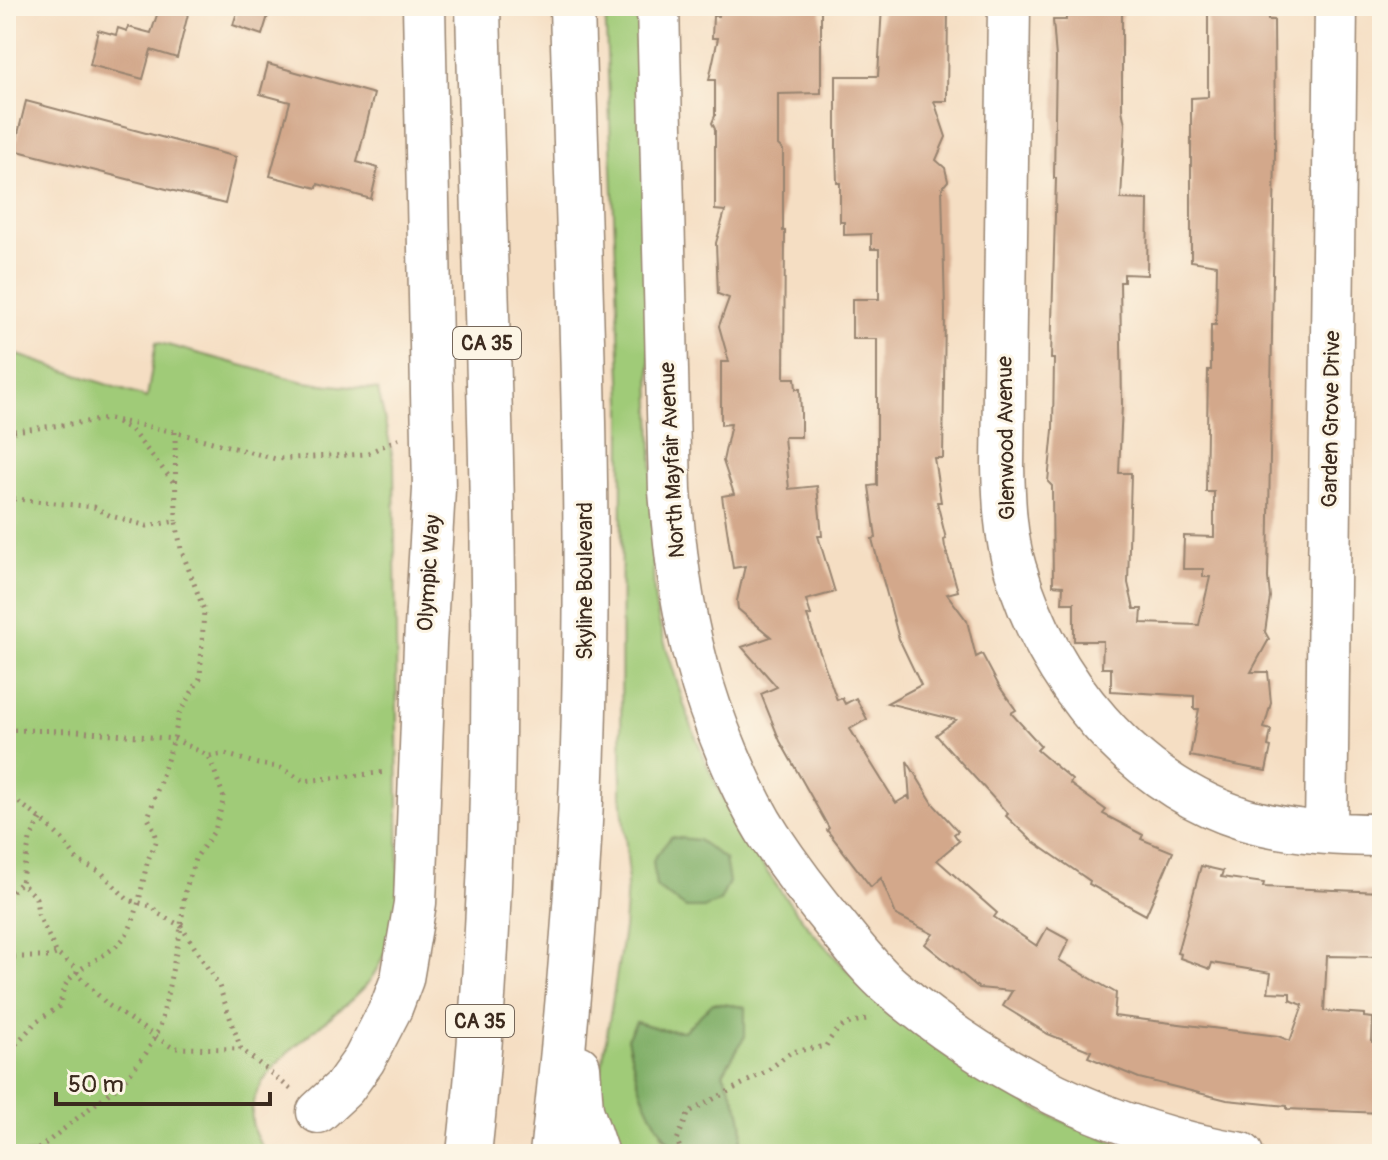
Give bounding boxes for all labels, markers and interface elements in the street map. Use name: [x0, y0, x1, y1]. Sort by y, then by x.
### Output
road number: CA 35: [453, 327, 521, 359]
street label: Garden Grove Drive: [1315, 330, 1347, 508]
street label: Glenwood Avenue: [991, 356, 1021, 520]
street label: North Mayfair Avenue: [653, 361, 691, 559]
street label: Skyline Boulevard: [571, 502, 599, 660]
street label: Olympic Way: [411, 514, 447, 632]
road number: CA 35: [446, 1005, 514, 1037]
scale bar: [56, 1056, 270, 1106]
text: 50 m: [68, 1070, 124, 1099]

